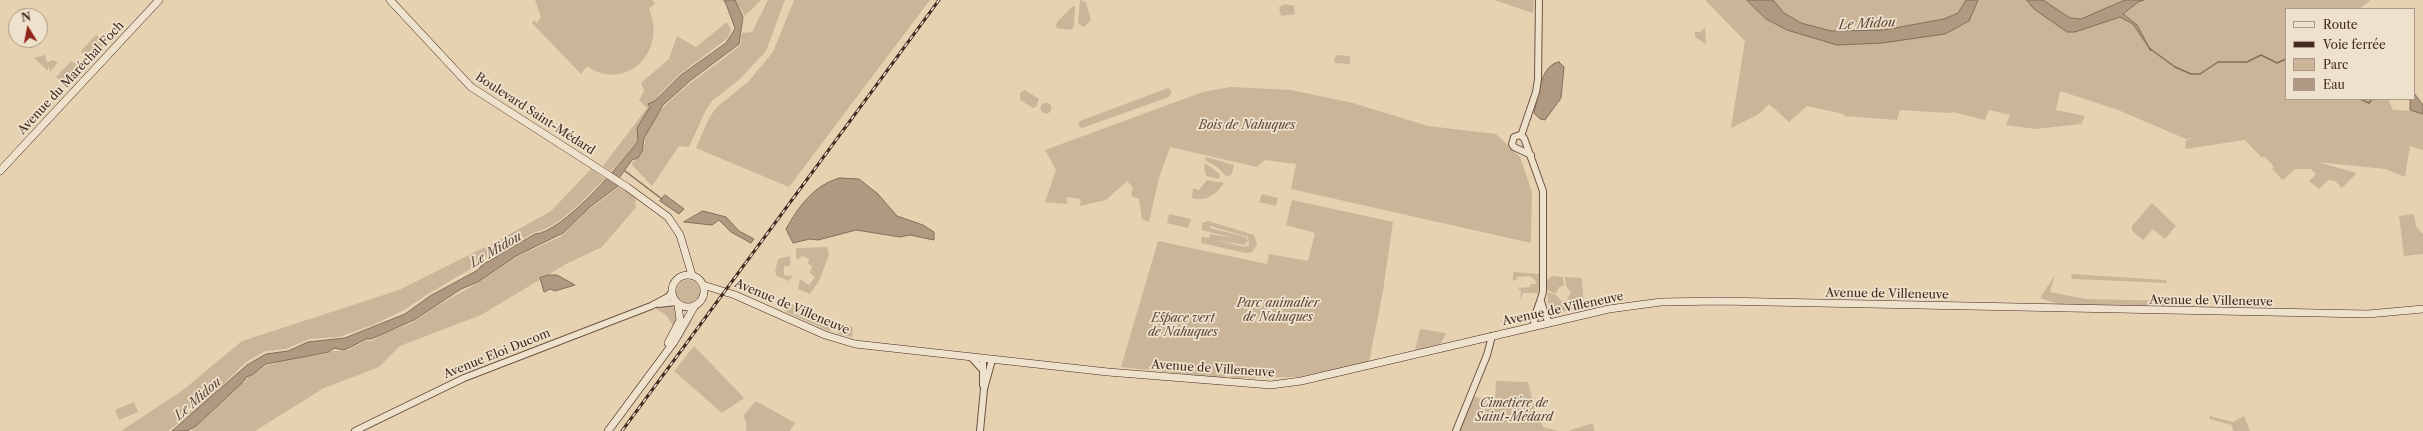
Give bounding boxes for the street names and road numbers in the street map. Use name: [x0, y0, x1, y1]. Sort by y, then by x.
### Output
street label: Avenue du Maréchal Foch: [15, 19, 127, 137]
street label: Boulevard Saint-Médard: [472, 70, 598, 158]
street label: Avenue de Villeneuve: [732, 276, 852, 338]
street label: Avenue de Villeneuve: [1825, 286, 1949, 302]
street label: Avenue de Villeneuve: [1501, 289, 1625, 329]
street label: Avenue de Villeneuve: [2149, 293, 2273, 309]
street label: Avenue Eloi Ducom: [442, 326, 552, 382]
street label: Avenue de Villeneuve: [1151, 358, 1275, 380]

